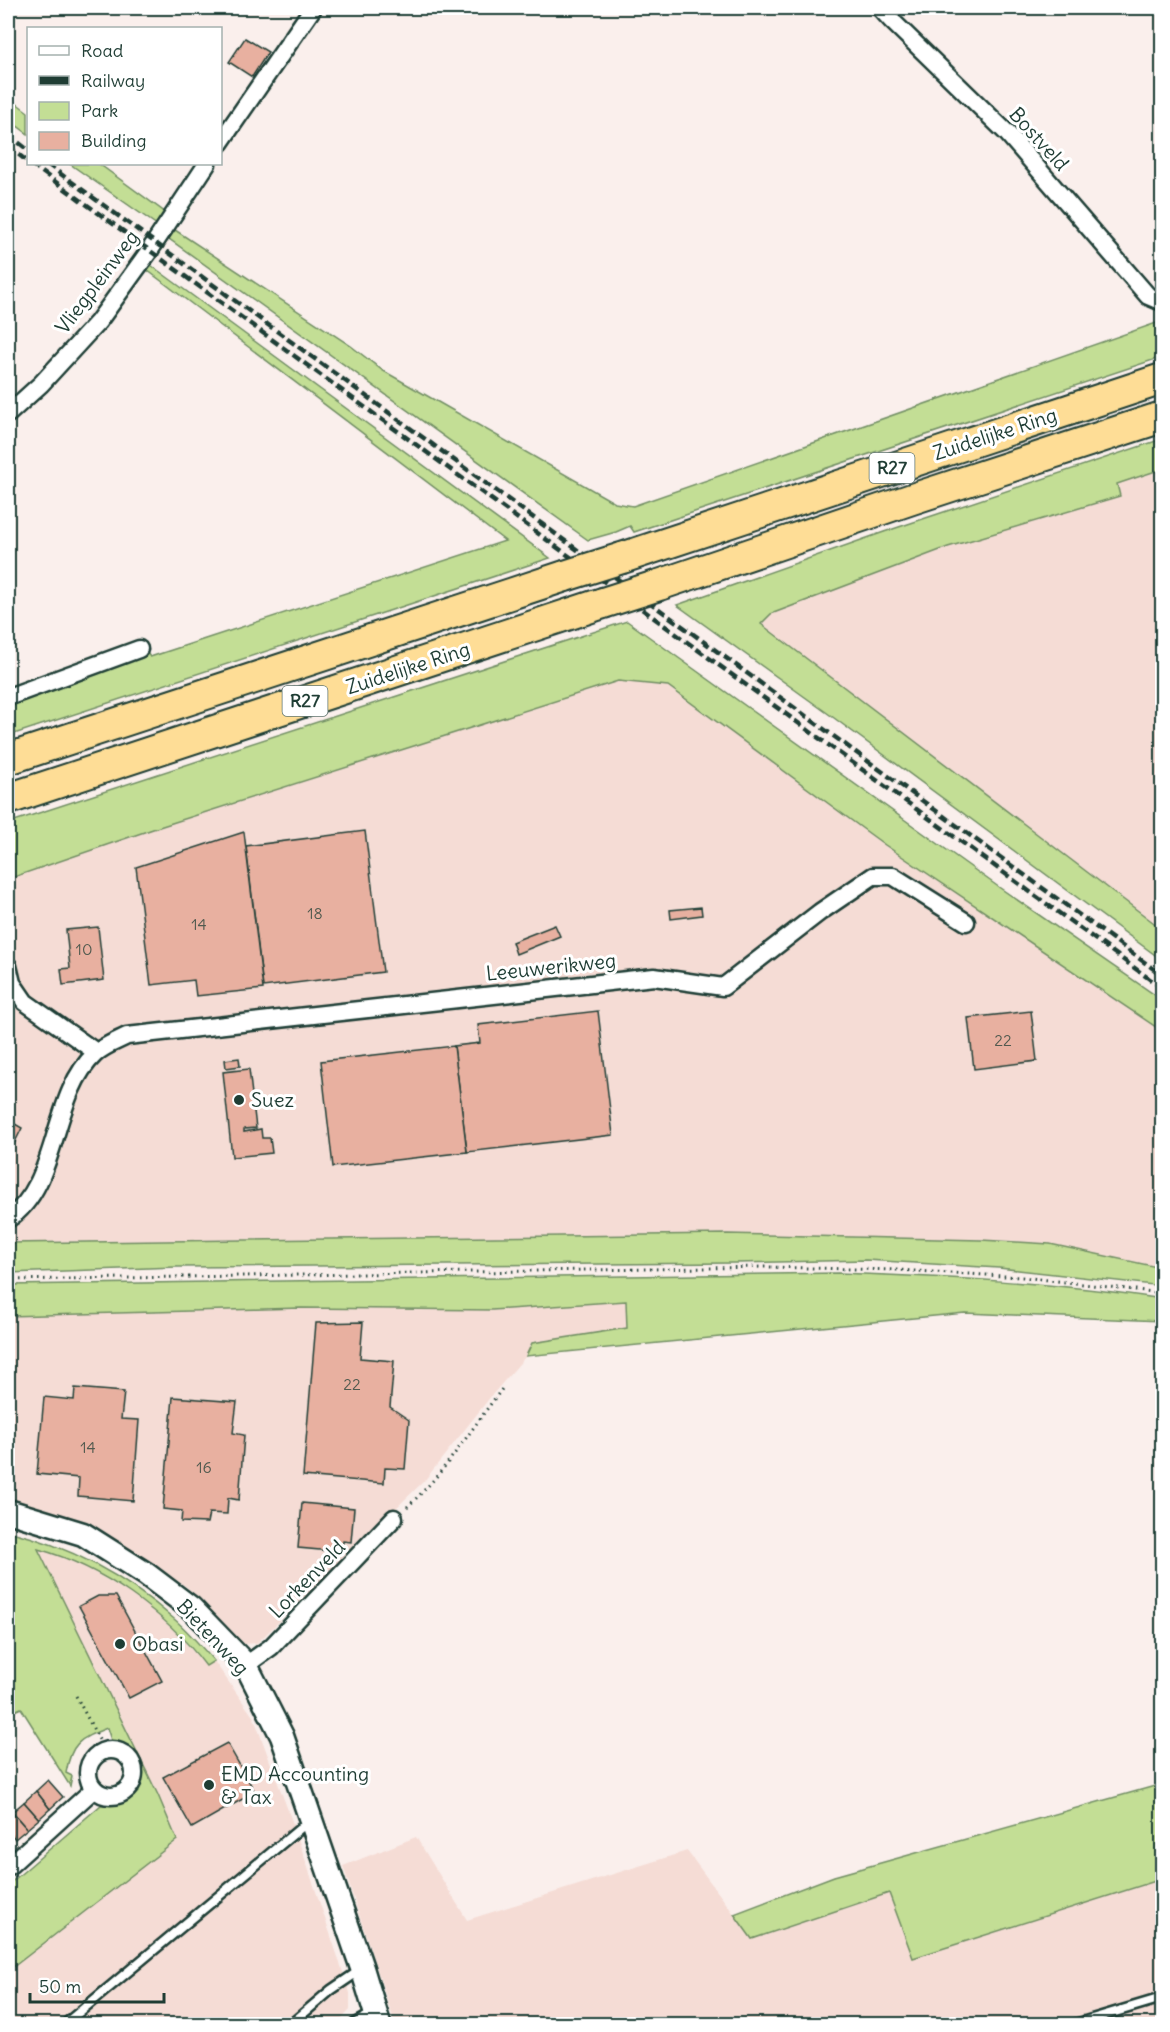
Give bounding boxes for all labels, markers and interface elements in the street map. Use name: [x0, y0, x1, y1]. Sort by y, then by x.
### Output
legend: [27, 27, 222, 165]
text: Road: [81, 39, 124, 62]
text: Railway: [81, 69, 145, 92]
text: Park: [81, 99, 118, 122]
street label: Bostveld: [1004, 102, 1075, 176]
text: Building: [81, 129, 146, 152]
street label: Vliegpleinweg: [49, 225, 144, 339]
street label: Zuidelijke Ring: [930, 402, 1060, 465]
road number: R27: [870, 453, 914, 483]
street label: Zuidelijke Ring: [343, 636, 473, 699]
road number: R27: [282, 686, 328, 716]
house number: 18: [307, 903, 323, 923]
house number: 14: [191, 914, 207, 934]
house number: 10: [76, 939, 92, 959]
street label: Leeuwerikweg: [485, 947, 617, 986]
house number: 22: [994, 1030, 1012, 1050]
place label: Suez: [251, 1087, 294, 1112]
marker: Suez: [232, 1093, 246, 1107]
house number: 22: [343, 1374, 361, 1394]
house number: 14: [80, 1437, 96, 1457]
house number: 16: [196, 1457, 212, 1477]
street label: Lorkenveld: [263, 1534, 350, 1623]
street label: Bietenweg: [172, 1593, 255, 1680]
place label: Obasi: [132, 1631, 184, 1656]
marker: Obasi: [113, 1637, 127, 1651]
place label: EMD Accounting & Tax: [221, 1761, 369, 1809]
marker: EMD Accounting & Tax: [202, 1778, 216, 1792]
scale bar: [30, 1966, 164, 2004]
text: 50 m: [39, 1975, 81, 1998]

